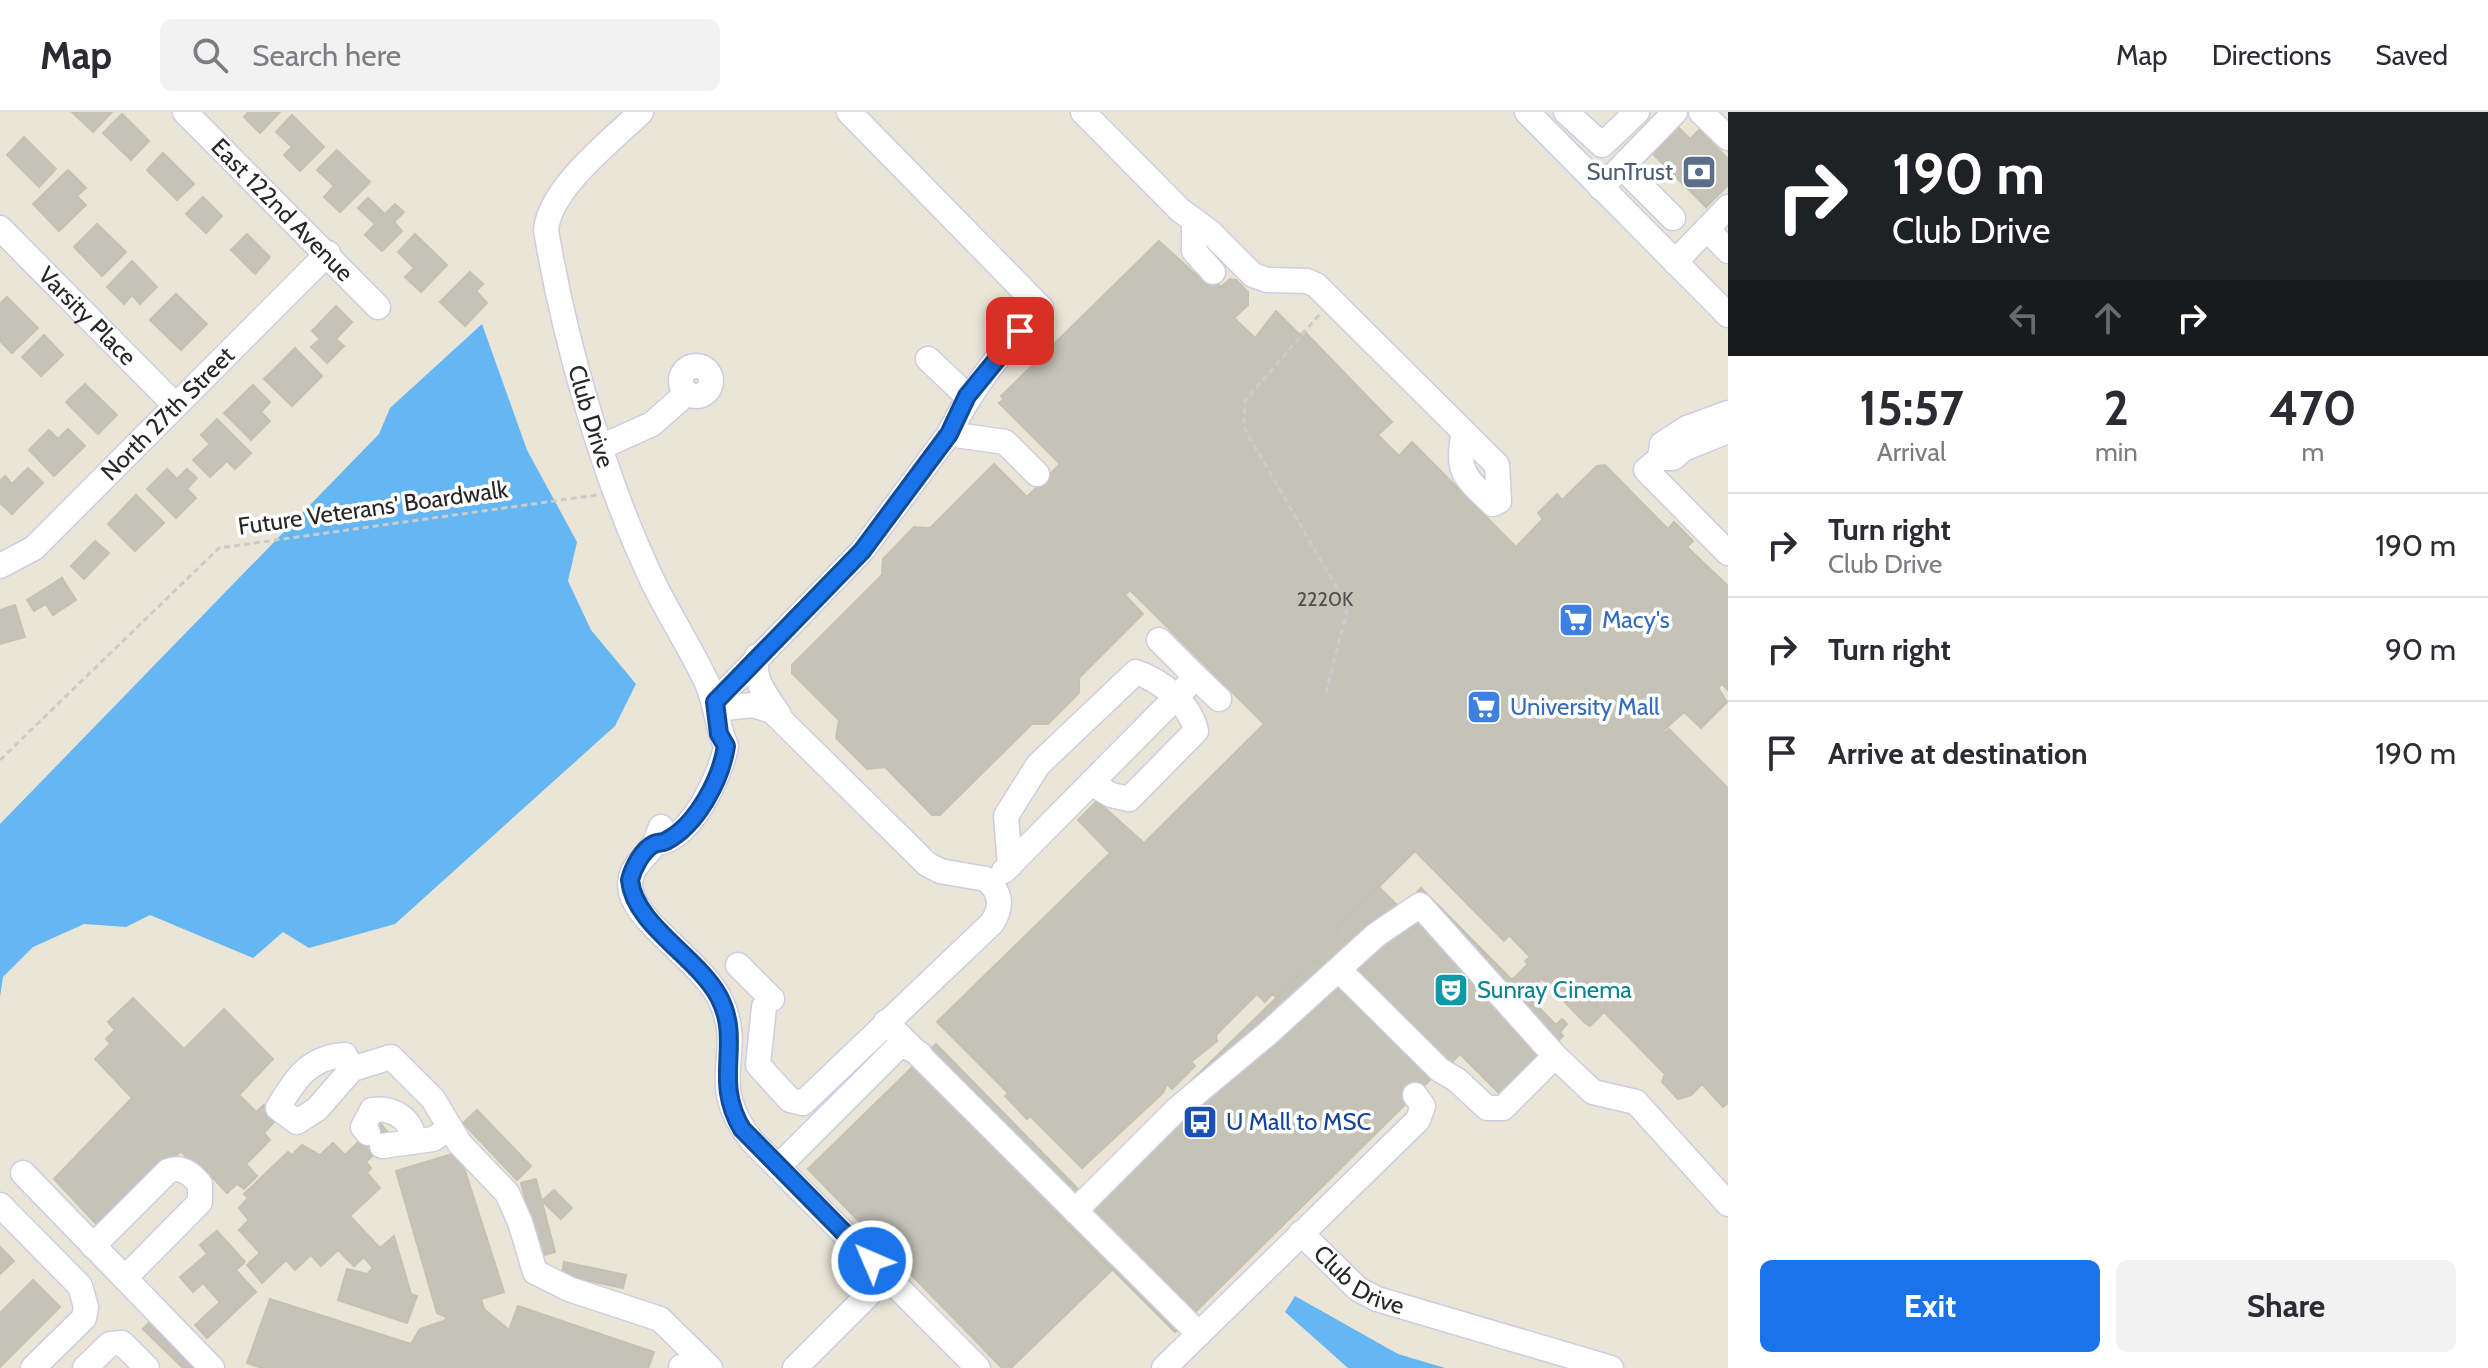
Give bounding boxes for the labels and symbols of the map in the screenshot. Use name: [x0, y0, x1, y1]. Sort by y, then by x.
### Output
street label: East 122nd Avenue: [205, 132, 359, 287]
bank icon: SunTrust: [1680, 153, 1718, 191]
place label: SunTrust: [1587, 157, 1673, 186]
street label: Varsity Place: [32, 260, 143, 371]
pin: [986, 297, 1054, 365]
street label: North 27th Street: [95, 341, 240, 486]
street label: Club Drive: [562, 362, 621, 471]
street label: Future Veterans' Boardwalk: [236, 474, 510, 541]
house number: 2220K: [1297, 587, 1354, 611]
supermarket icon: Macy's: [1557, 601, 1595, 639]
place label: Macy's: [1602, 605, 1670, 634]
supermarket icon: University Mall: [1465, 688, 1503, 726]
place label: University Mall: [1510, 692, 1660, 721]
theatre icon: Sunray Cinema: [1432, 971, 1470, 1009]
place label: Sunray Cinema: [1477, 975, 1632, 1004]
bus stop icon: U Mall to MSC: [1181, 1103, 1219, 1141]
place label: U Mall to MSC: [1226, 1107, 1371, 1136]
position arrow: [830, 1219, 914, 1303]
street label: Club Drive: [1308, 1239, 1408, 1320]

